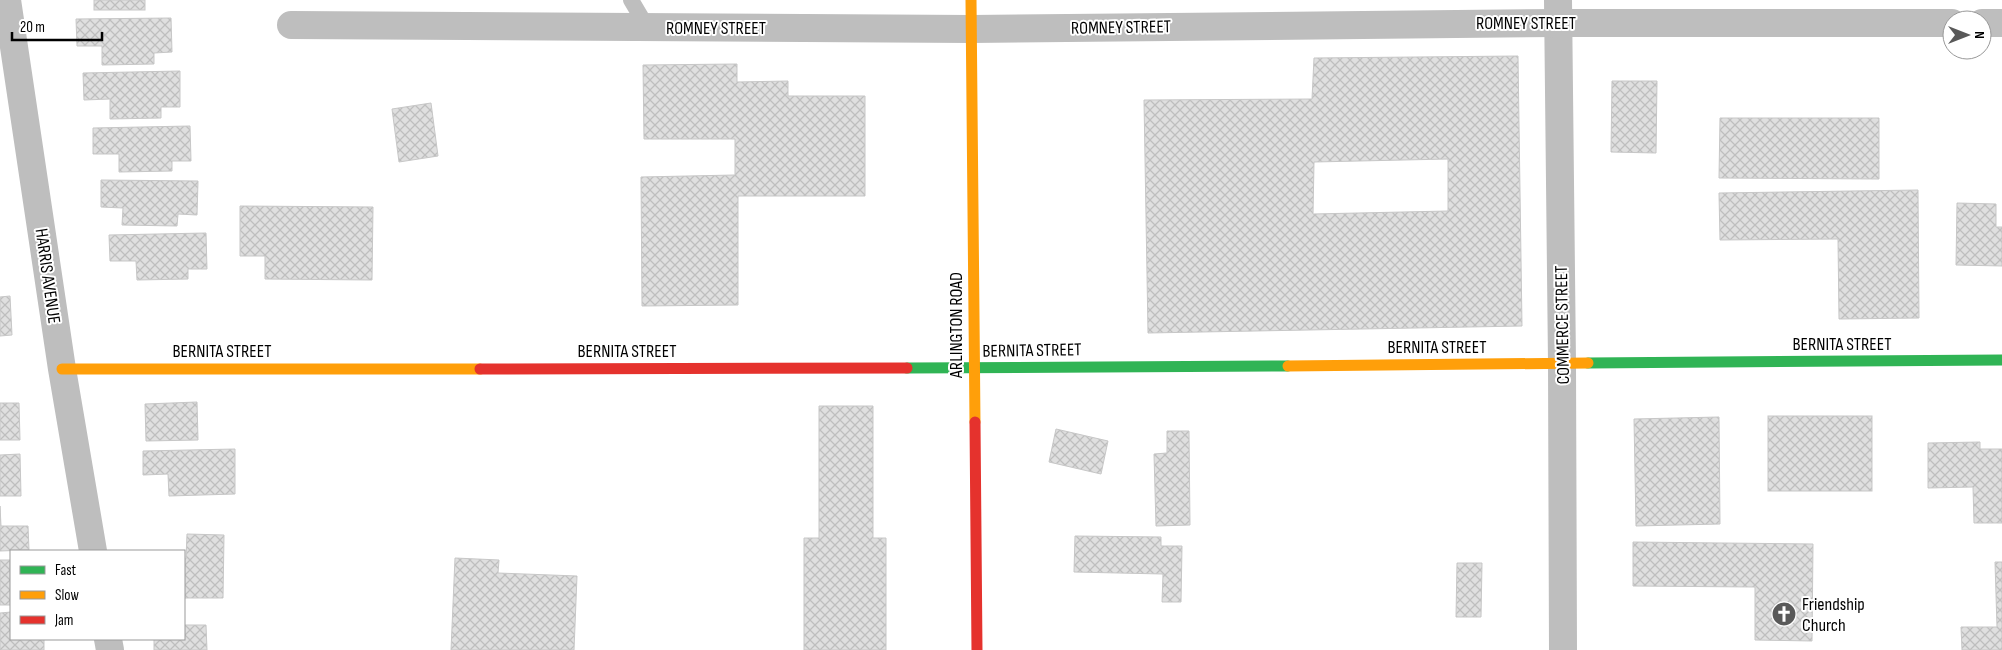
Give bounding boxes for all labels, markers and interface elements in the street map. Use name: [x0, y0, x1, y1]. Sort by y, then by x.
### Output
scale bar: [12, 10, 102, 42]
north arrow: [1942, 10, 1992, 60]
street label: ROMNEY STREET: [1476, 13, 1576, 34]
street label: ROMNEY STREET: [1071, 16, 1171, 39]
text: 20 m: [20, 18, 45, 37]
street label: ROMNEY STREET: [666, 18, 766, 39]
text: N: [1971, 31, 1988, 39]
street label: HARRIS AVENUE: [30, 227, 65, 325]
street label: COMMERCE STREET: [1551, 265, 1574, 385]
street label: ARLINGTON ROAD: [946, 272, 967, 379]
street label: BERNITA STREET: [1792, 334, 1892, 355]
street label: BERNITA STREET: [1387, 337, 1487, 358]
street label: BERNITA STREET: [982, 339, 1082, 362]
street label: BERNITA STREET: [172, 341, 272, 362]
street label: BERNITA STREET: [577, 341, 677, 362]
legend: [10, 550, 185, 640]
text: Fast: [55, 561, 77, 580]
text: Slow: [55, 586, 79, 605]
place label: Friendship Church: [1802, 594, 1865, 636]
church icon: Friendship Church: [1771, 601, 1797, 627]
text: Jam: [54, 611, 73, 630]

